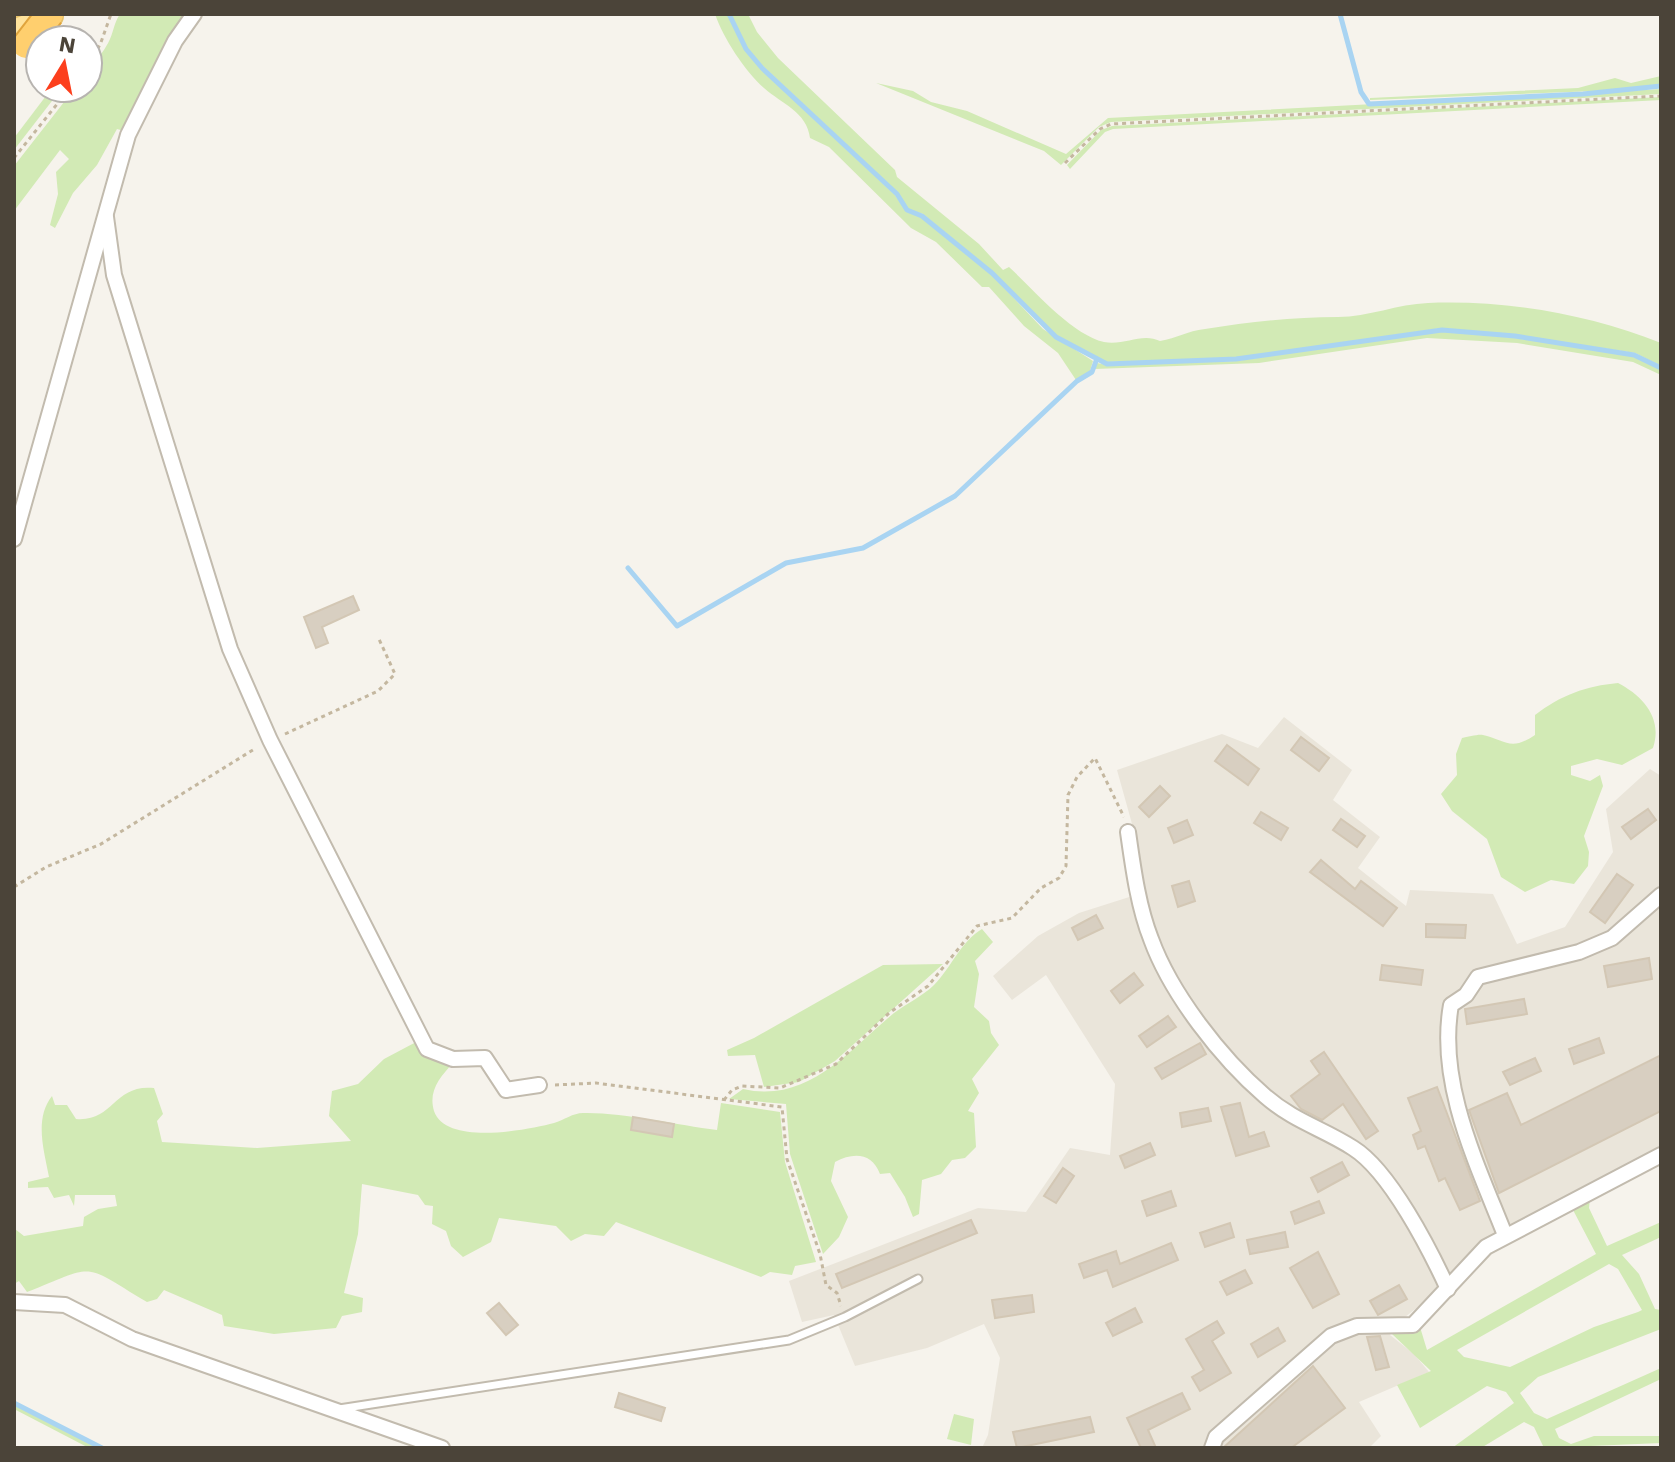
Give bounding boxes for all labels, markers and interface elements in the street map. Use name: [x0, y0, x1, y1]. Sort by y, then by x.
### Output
north arrow: [24, 24, 104, 104]
text: N: [57, 31, 78, 59]

